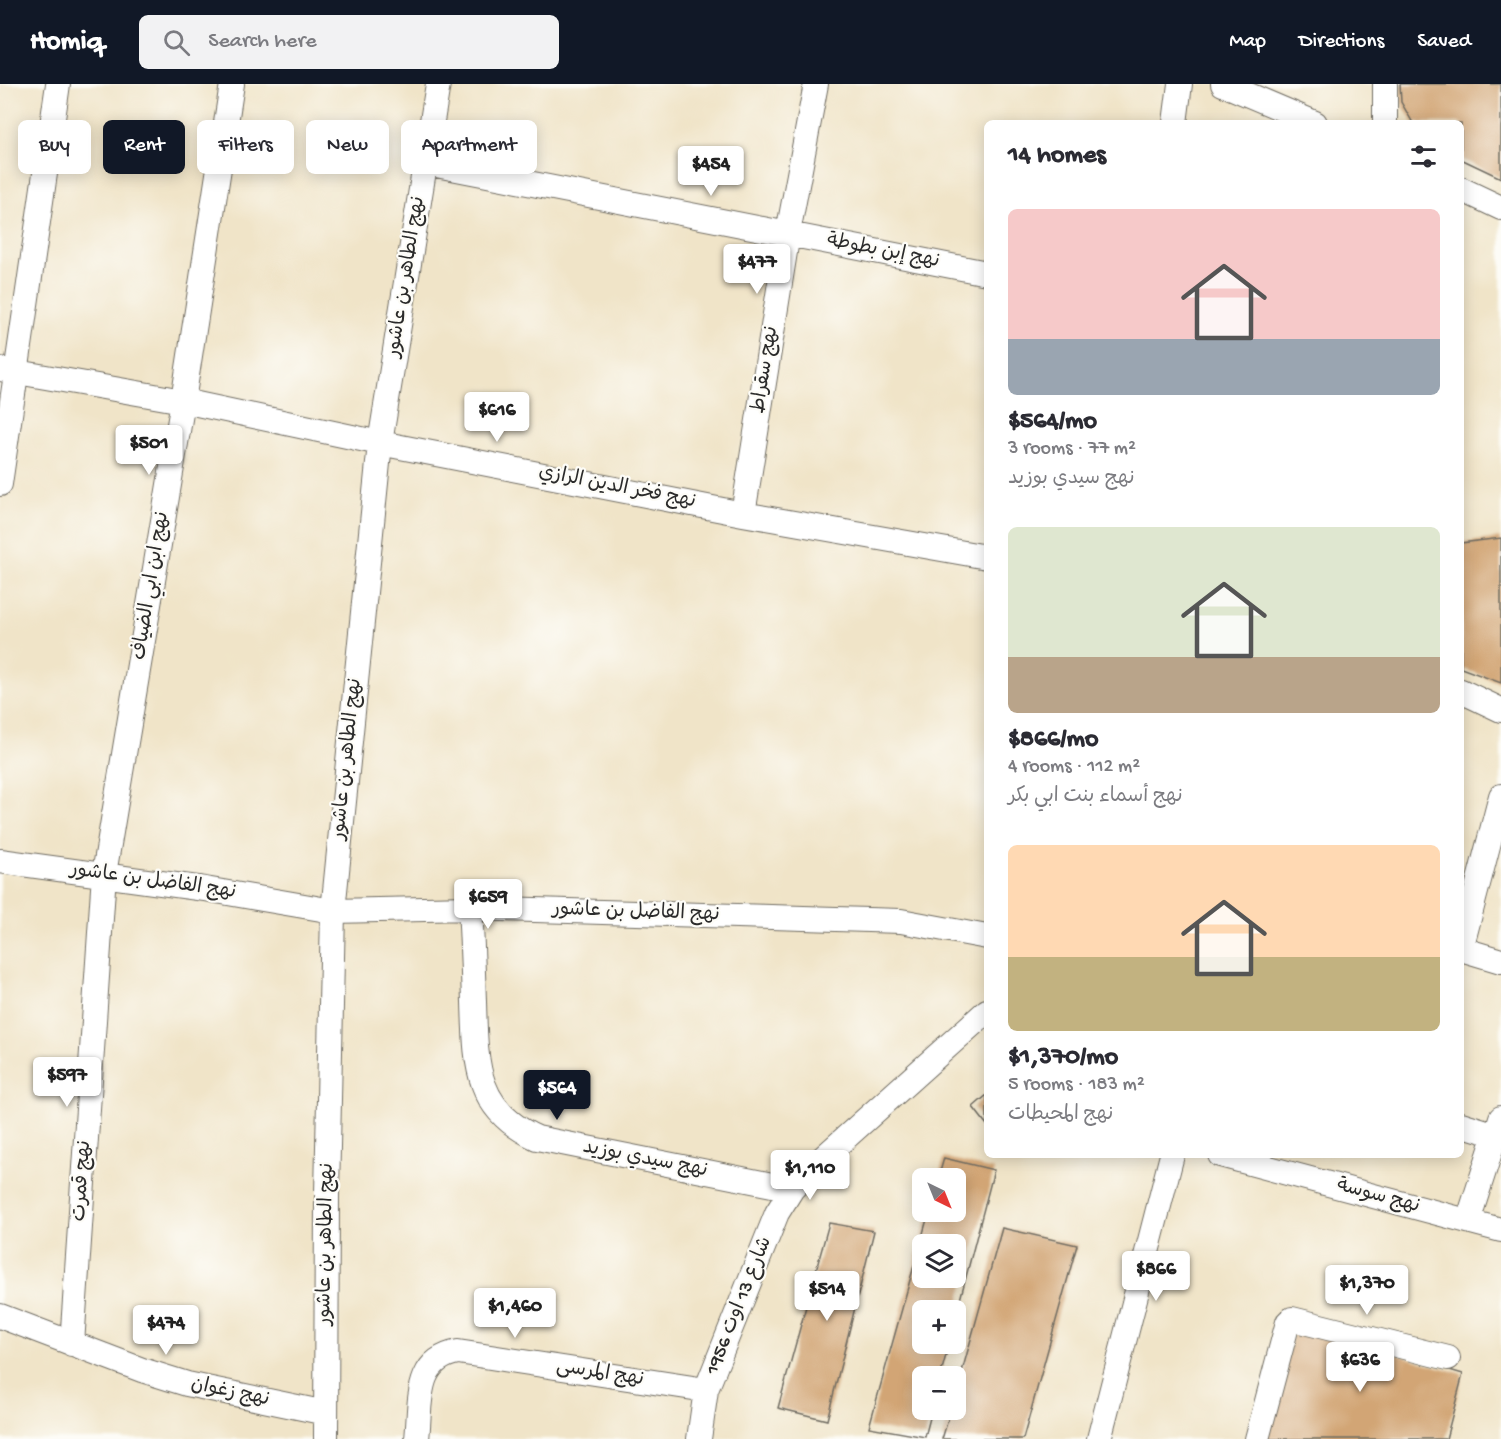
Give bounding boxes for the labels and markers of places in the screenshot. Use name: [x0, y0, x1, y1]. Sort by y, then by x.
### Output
pin: $454: [675, 146, 747, 197]
pin: $477: [721, 244, 793, 295]
pin: $616: [461, 392, 533, 443]
pin: $501: [113, 425, 185, 476]
pin: $659: [452, 879, 524, 930]
pin: $597: [31, 1057, 103, 1108]
pin: $564: [521, 1070, 593, 1121]
pin: $1,110: [761, 1150, 859, 1201]
pin: $866: [1120, 1251, 1192, 1302]
pin: $1,370: [1318, 1265, 1416, 1316]
pin: $514: [791, 1271, 863, 1322]
pin: $1,460: [466, 1288, 564, 1339]
pin: $474: [130, 1305, 202, 1356]
pin: $636: [1324, 1342, 1396, 1393]

